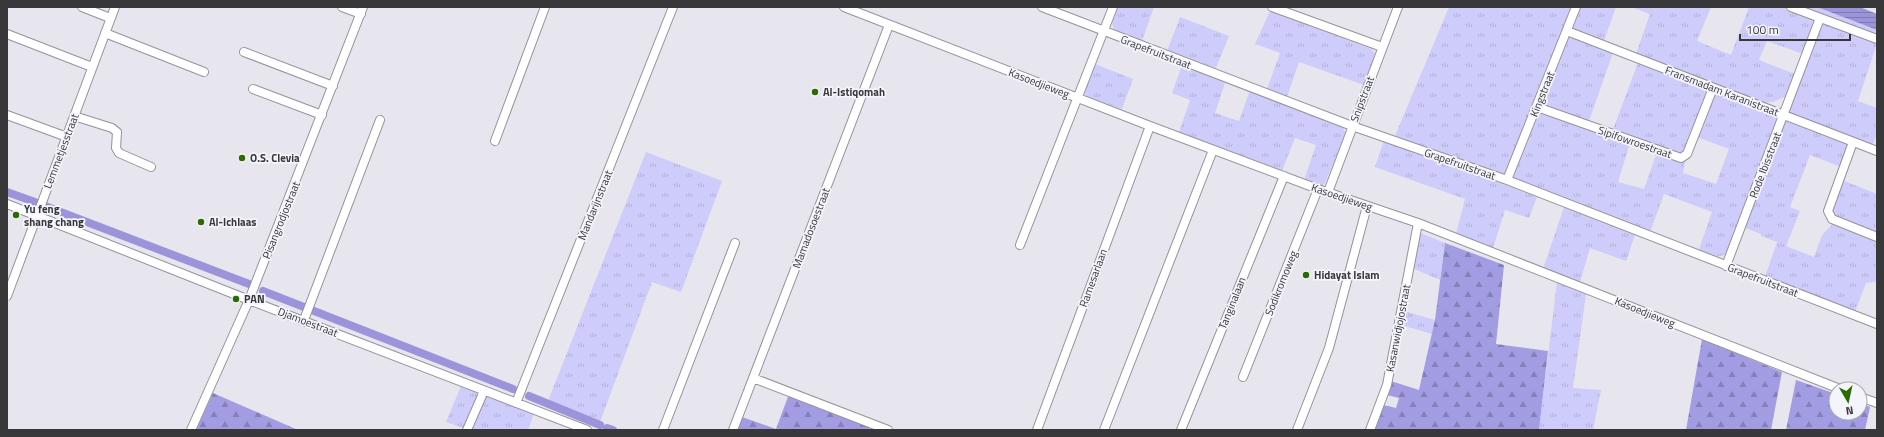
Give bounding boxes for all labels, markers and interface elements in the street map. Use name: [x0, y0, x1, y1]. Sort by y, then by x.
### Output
scale bar: [1740, 16, 1850, 42]
text: 100 m: [1746, 20, 1779, 39]
street label: Grapefruitstraat: [1118, 31, 1194, 73]
street label: Fransmadam Karanistraat: [1663, 62, 1781, 120]
street label: Kasoedjieweg: [1006, 64, 1072, 102]
street label: Kingstraat: [1526, 69, 1558, 119]
street label: Snipstraat: [1346, 74, 1378, 124]
place label: Al-Istiqomah: [823, 84, 885, 100]
marker: Al-Istiqomah: [810, 87, 820, 97]
street label: Lemmetjesstraat: [39, 111, 83, 191]
street label: Sipifowroestraat: [1596, 122, 1674, 162]
street label: Rode Ibisstraat: [1745, 129, 1785, 201]
street label: Grapefruitstraat: [1422, 144, 1498, 184]
place label: O.S. Clevia: [250, 150, 300, 166]
marker: O.S. Clevia: [237, 153, 247, 163]
street label: Mandarijnstraat: [574, 167, 616, 242]
street label: Pisangrodjostraat: [258, 179, 304, 261]
street label: Kasoedjieweg: [1309, 179, 1375, 215]
street label: Mamadosoestraat: [788, 185, 834, 271]
place label: Yu feng shang chang: [24, 201, 84, 230]
marker: Yu feng shang chang: [11, 210, 21, 220]
place label: Al-Ichlaas: [209, 214, 257, 230]
marker: Al-Ichlaas: [196, 217, 206, 227]
street label: Ramesarlaan: [1075, 247, 1111, 309]
street label: Sodikromoweg: [1261, 248, 1302, 318]
street label: Grapefruitstraat: [1725, 259, 1801, 301]
place label: Hidayat Islam: [1314, 267, 1379, 283]
marker: Hidayat Islam: [1301, 270, 1311, 280]
street label: Tanginalaan: [1214, 274, 1250, 332]
street label: Kasanwidjojostraat: [1382, 283, 1414, 373]
place label: PAN: [244, 291, 265, 307]
street label: Kasoedjieweg: [1612, 293, 1678, 332]
marker: PAN: [231, 294, 241, 304]
street label: Djamoestraat: [276, 303, 341, 341]
north arrow: [1828, 381, 1868, 421]
text: N: [1845, 402, 1855, 419]

